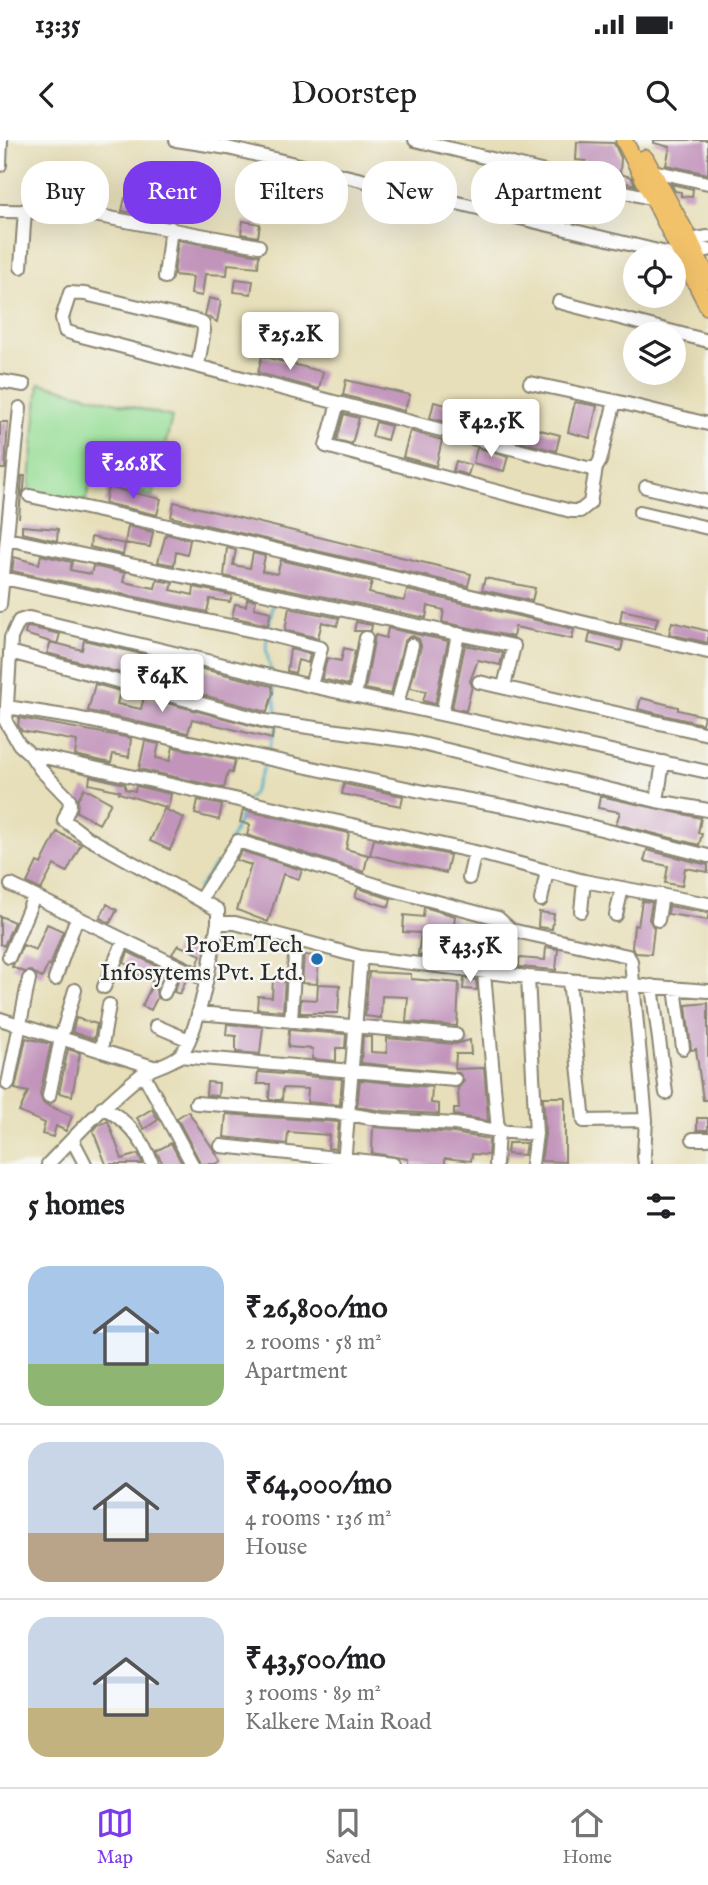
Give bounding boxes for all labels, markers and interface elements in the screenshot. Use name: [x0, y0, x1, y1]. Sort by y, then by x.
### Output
text: 13:35: [35, 8, 80, 41]
text: Doorstep: [291, 74, 417, 115]
icon: back: [28, 76, 66, 114]
icon: search: [642, 76, 680, 114]
chip: Buy: [21, 161, 109, 224]
chip: Rent: [123, 161, 221, 224]
chip: Filters: [235, 161, 348, 224]
chip: New: [362, 161, 457, 224]
chip: Apartment: [471, 161, 626, 224]
map controls: [623, 245, 686, 385]
button: locate: [623, 245, 686, 308]
pin: ₹25.2K: [233, 313, 347, 372]
text: ₹25.2K: [258, 320, 322, 349]
button: layers: [623, 322, 686, 385]
pin: ₹42.5K: [434, 400, 548, 459]
text: ₹42.5K: [458, 407, 524, 436]
pin: ₹26.8K: [76, 442, 190, 501]
text: ₹26.8K: [101, 449, 165, 478]
pin: ₹64K: [121, 654, 203, 714]
text: ₹64K: [137, 662, 187, 691]
pin: ₹43.5K: [413, 924, 527, 984]
place label: ProEmTech Infosytems Pvt. Ltd.: [100, 930, 303, 989]
text: ₹43.5K: [439, 932, 501, 961]
marker: ProEmTech Infosytems Pvt. Ltd.: [309, 951, 325, 967]
text: 5 homes: [28, 1187, 125, 1225]
icon: filters: [642, 1187, 680, 1225]
text: ₹26,800/mo: [245, 1290, 388, 1328]
icon: home: [84, 1294, 168, 1378]
text: 2 rooms · 58 m²: [245, 1328, 382, 1357]
text: Apartment: [245, 1357, 348, 1386]
text: ₹64,000/mo: [245, 1466, 392, 1504]
icon: home: [84, 1470, 168, 1554]
text: 4 rooms · 136 m²: [245, 1504, 392, 1533]
text: House: [245, 1533, 307, 1562]
text: ₹43,500/mo: [245, 1641, 386, 1679]
icon: home: [84, 1645, 168, 1729]
text: 3 rooms · 89 m²: [245, 1679, 381, 1708]
text: Kalkere Main Road: [245, 1708, 432, 1737]
tab: Map: [96, 1804, 134, 1870]
tab: Saved: [326, 1804, 371, 1870]
tab: Home: [562, 1804, 612, 1870]

